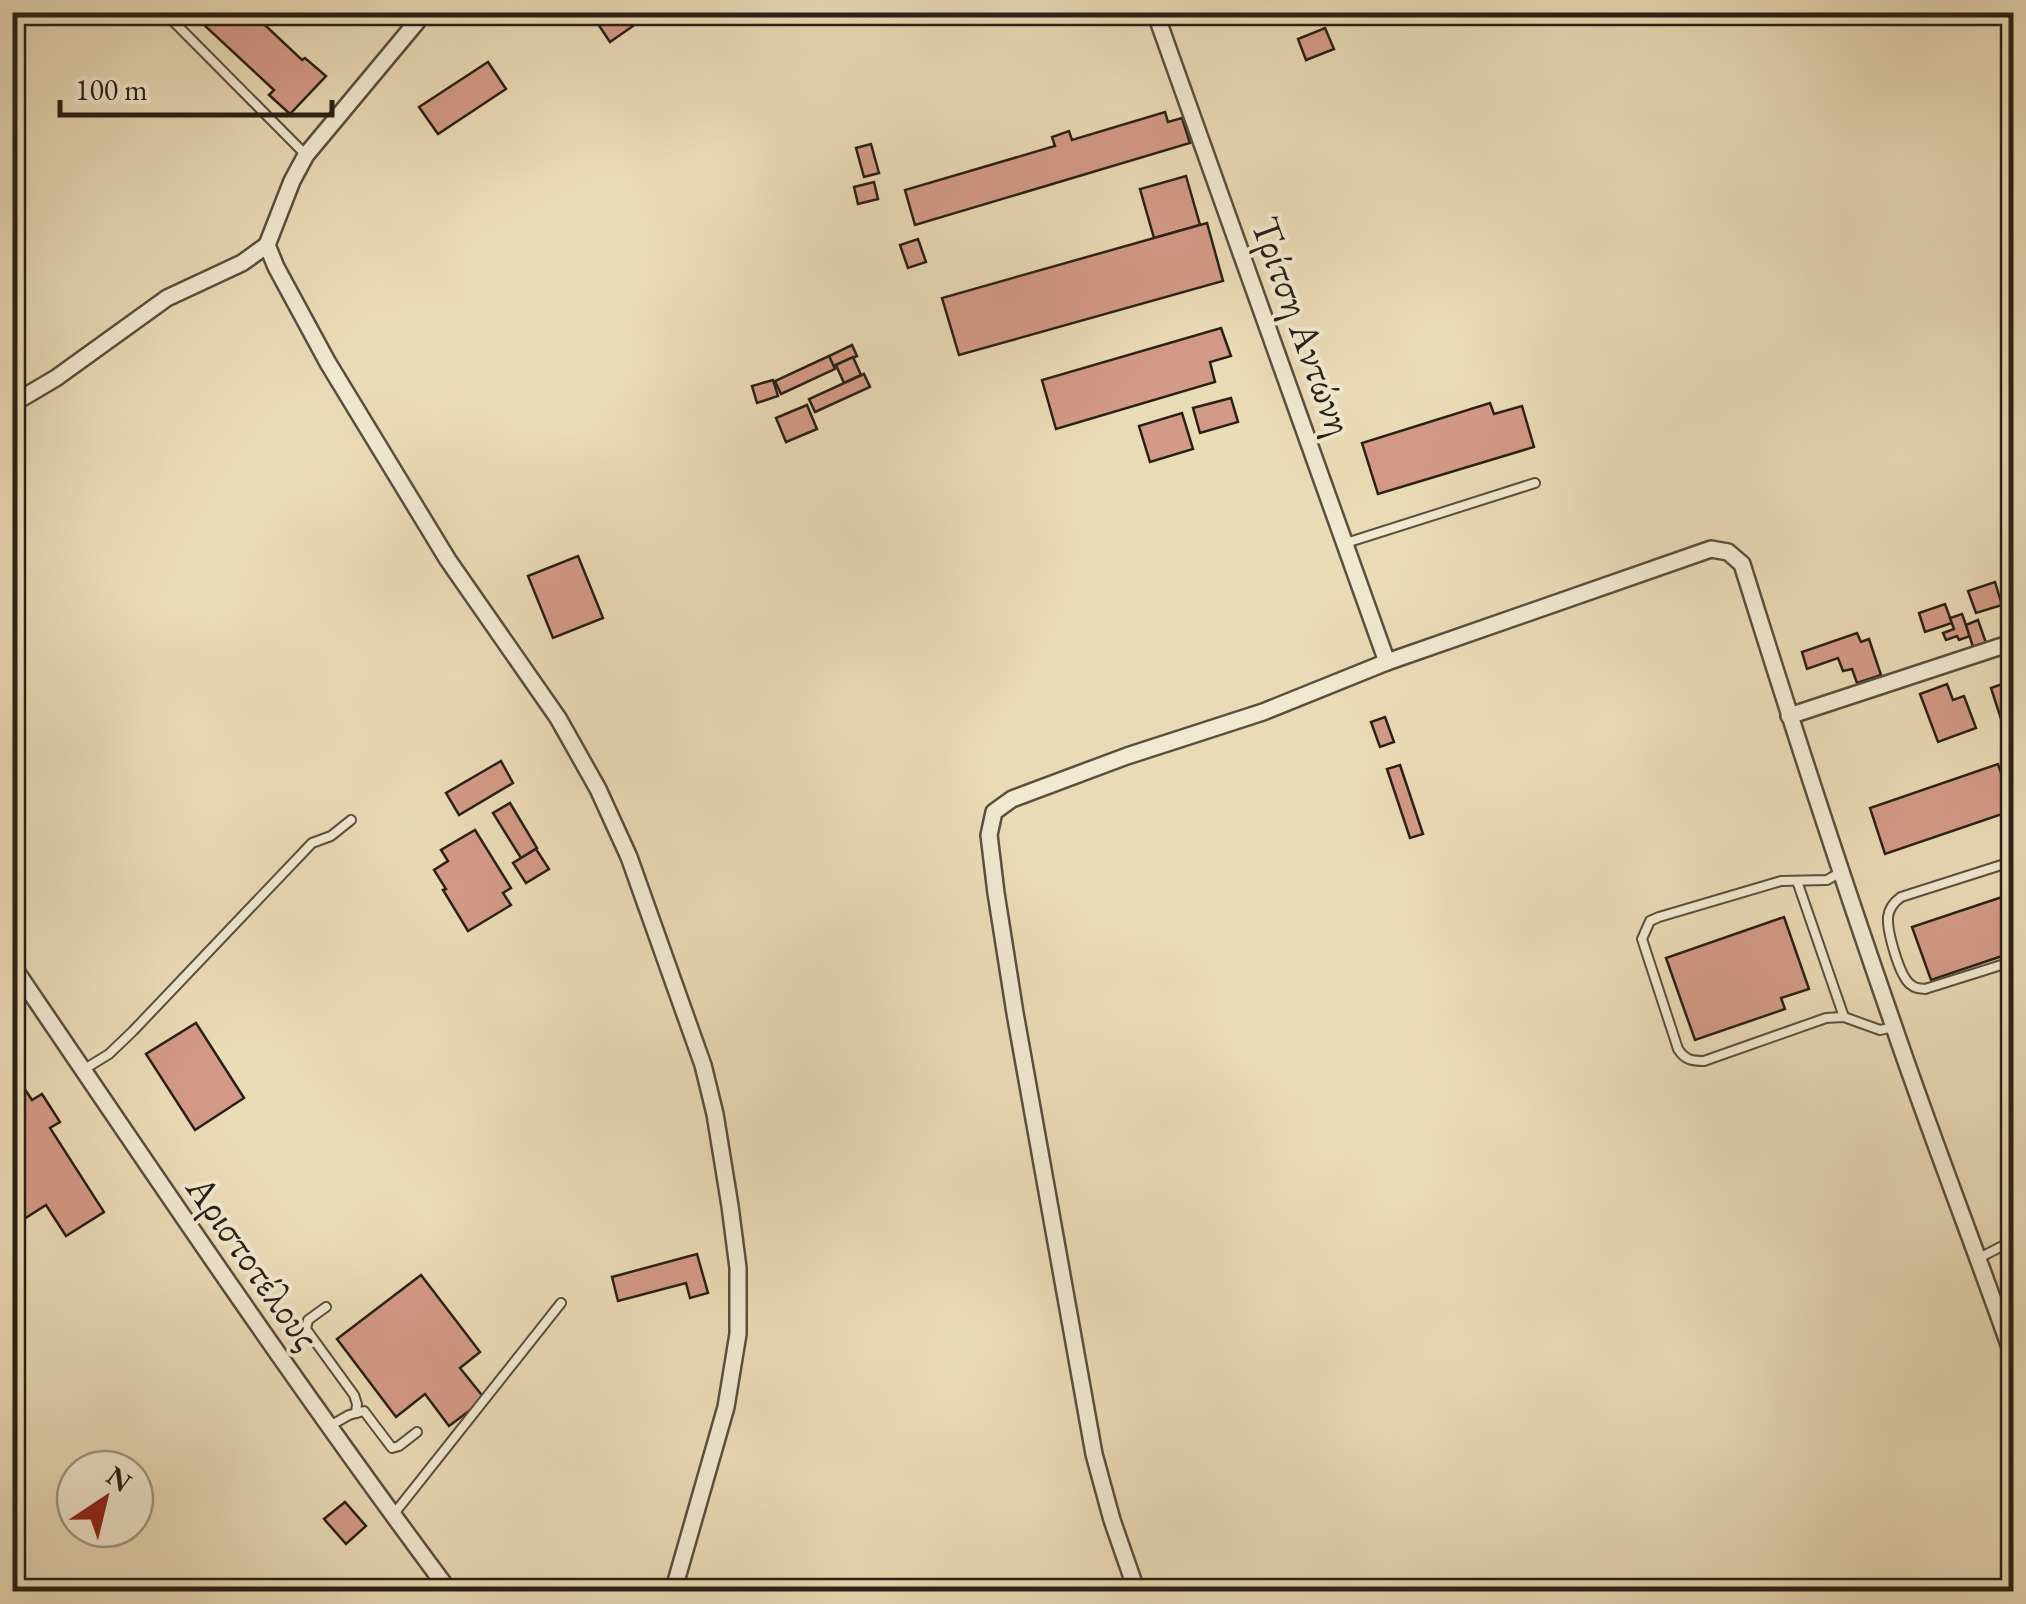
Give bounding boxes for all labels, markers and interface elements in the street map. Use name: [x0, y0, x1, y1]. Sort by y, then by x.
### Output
scale bar: [60, 55, 332, 117]
text: 100 m: [75, 70, 148, 109]
street label: Τρίτση Αντώνη: [1239, 209, 1367, 443]
street label: Αριστοτέλους: [174, 1164, 333, 1359]
north arrow: [55, 1449, 155, 1549]
text: N: [100, 1457, 139, 1500]

